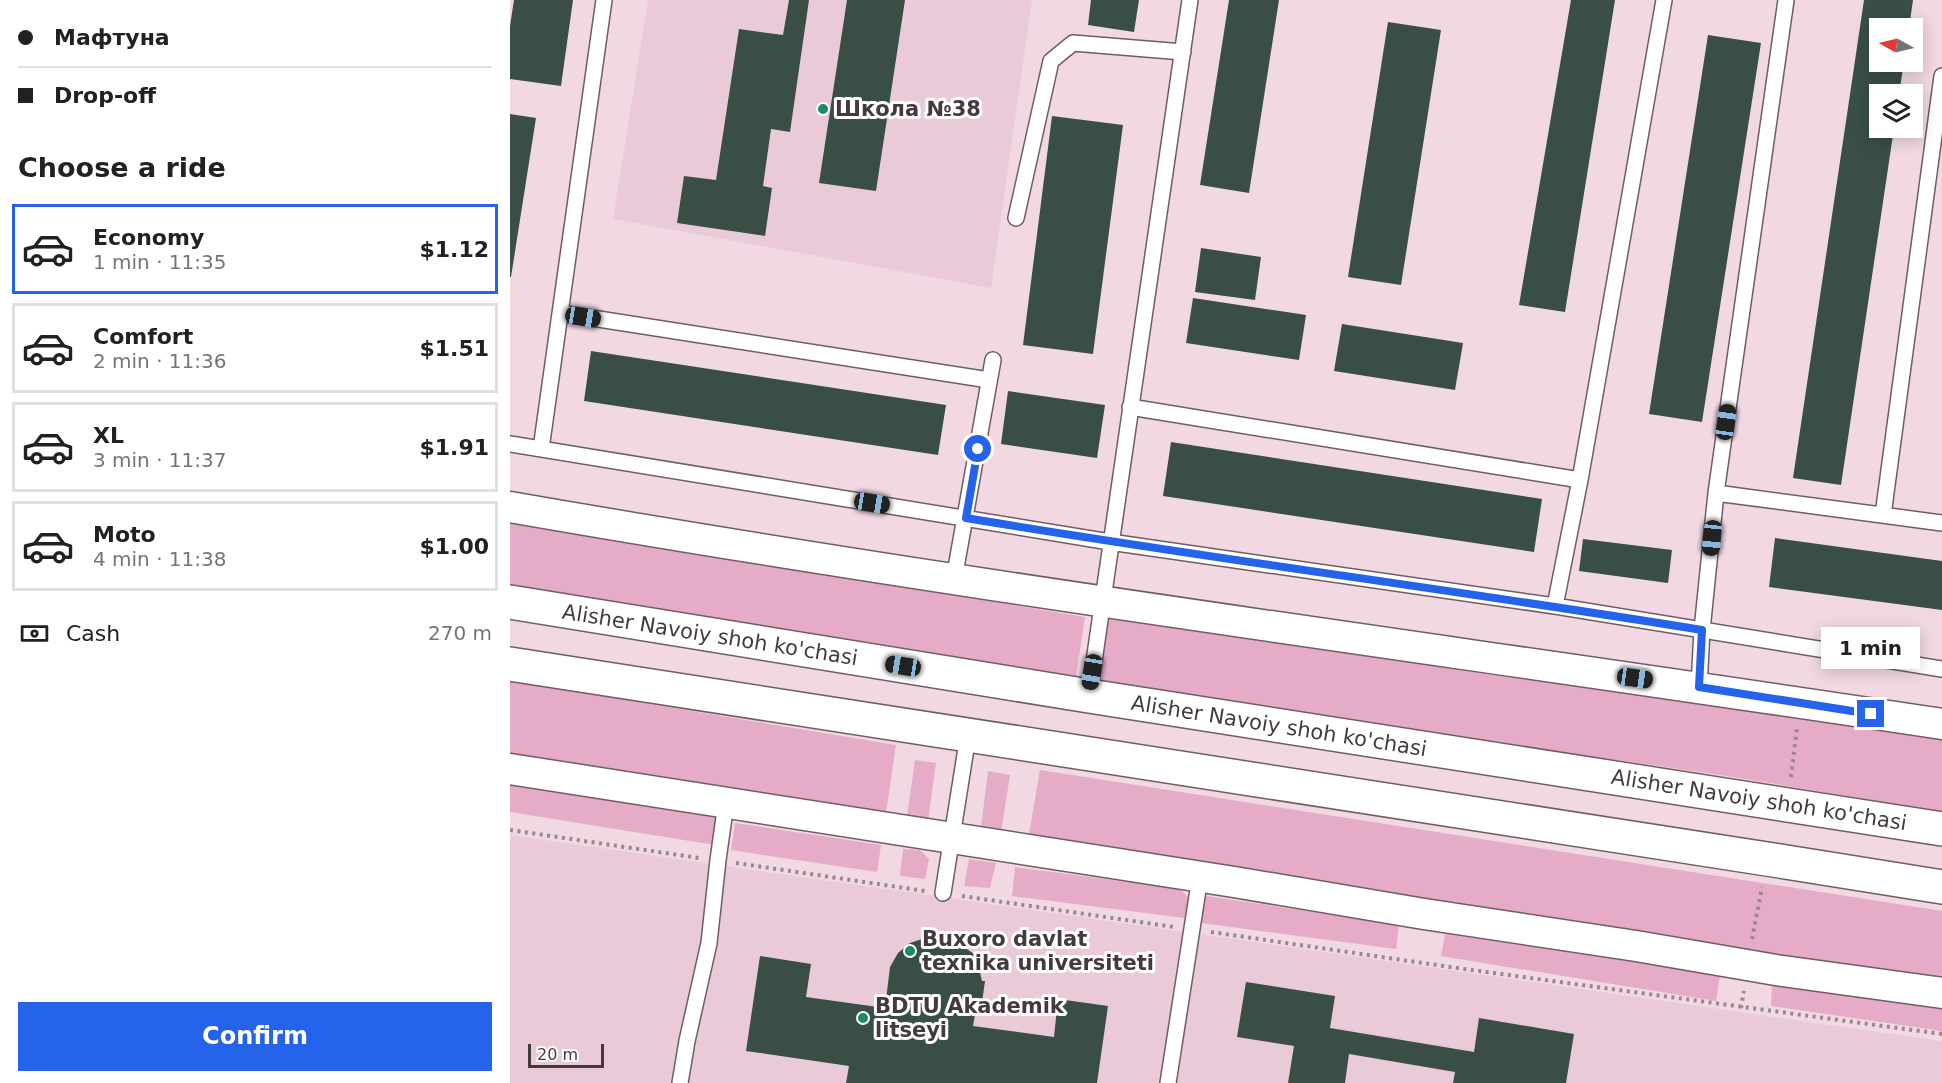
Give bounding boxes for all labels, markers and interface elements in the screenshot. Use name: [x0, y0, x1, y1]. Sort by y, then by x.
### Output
north arrow: [1869, 18, 1923, 72]
map controls: [1869, 18, 1923, 138]
text: Мафтуна: [54, 25, 170, 50]
text: Drop-off: [54, 83, 156, 108]
button: layers: [1869, 84, 1923, 138]
place label: Школа №38: [835, 97, 981, 121]
marker: Школа №38: [816, 102, 830, 116]
text: Choose a ride: [18, 152, 226, 183]
icon: car: [21, 222, 75, 276]
text: Economy: [93, 225, 204, 250]
text: $1.12: [419, 237, 489, 262]
text: 1 min · 11:35: [93, 250, 227, 274]
car: [564, 305, 602, 329]
icon: car: [21, 321, 75, 375]
text: Comfort: [93, 324, 193, 349]
text: $1.51: [419, 336, 489, 361]
text: 2 min · 11:36: [93, 349, 227, 373]
car: [1715, 403, 1737, 441]
icon: car: [21, 420, 75, 474]
text: XL: [93, 423, 124, 448]
text: $1.91: [419, 435, 489, 460]
route start: [964, 435, 991, 462]
text: 3 min · 11:37: [93, 448, 227, 472]
car: [853, 491, 891, 515]
icon: car: [21, 519, 75, 573]
car: [1701, 519, 1723, 557]
text: Moto: [93, 522, 156, 547]
text: $1.00: [419, 534, 489, 559]
text: 4 min · 11:38: [93, 547, 227, 571]
street label: Alisher Navoiy shoh ko'chasi: [561, 600, 859, 670]
icon: cash: [18, 617, 51, 650]
text: Cash: [66, 621, 120, 646]
text: 270 m: [428, 621, 492, 645]
callout: 1 min: [1822, 627, 1920, 669]
text: 1 min: [1839, 636, 1902, 660]
car: [1080, 653, 1104, 691]
car: [884, 654, 922, 678]
car: [1616, 667, 1654, 689]
street label: Alisher Navoiy shoh ko'chasi: [1130, 691, 1428, 761]
route end: [1857, 700, 1884, 727]
street label: Alisher Navoiy shoh ko'chasi: [1610, 765, 1908, 835]
place label: Buxoro davlat texnika universiteti: [922, 927, 1154, 975]
marker: Buxoro davlat texnika universiteti: [903, 944, 917, 958]
place label: BDTU Akademik litseyi: [875, 994, 1065, 1042]
button: Confirm: [18, 1002, 492, 1071]
marker: BDTU Akademik litseyi: [856, 1011, 870, 1025]
scale bar: [528, 1041, 604, 1068]
text: 20 m: [537, 1045, 578, 1064]

